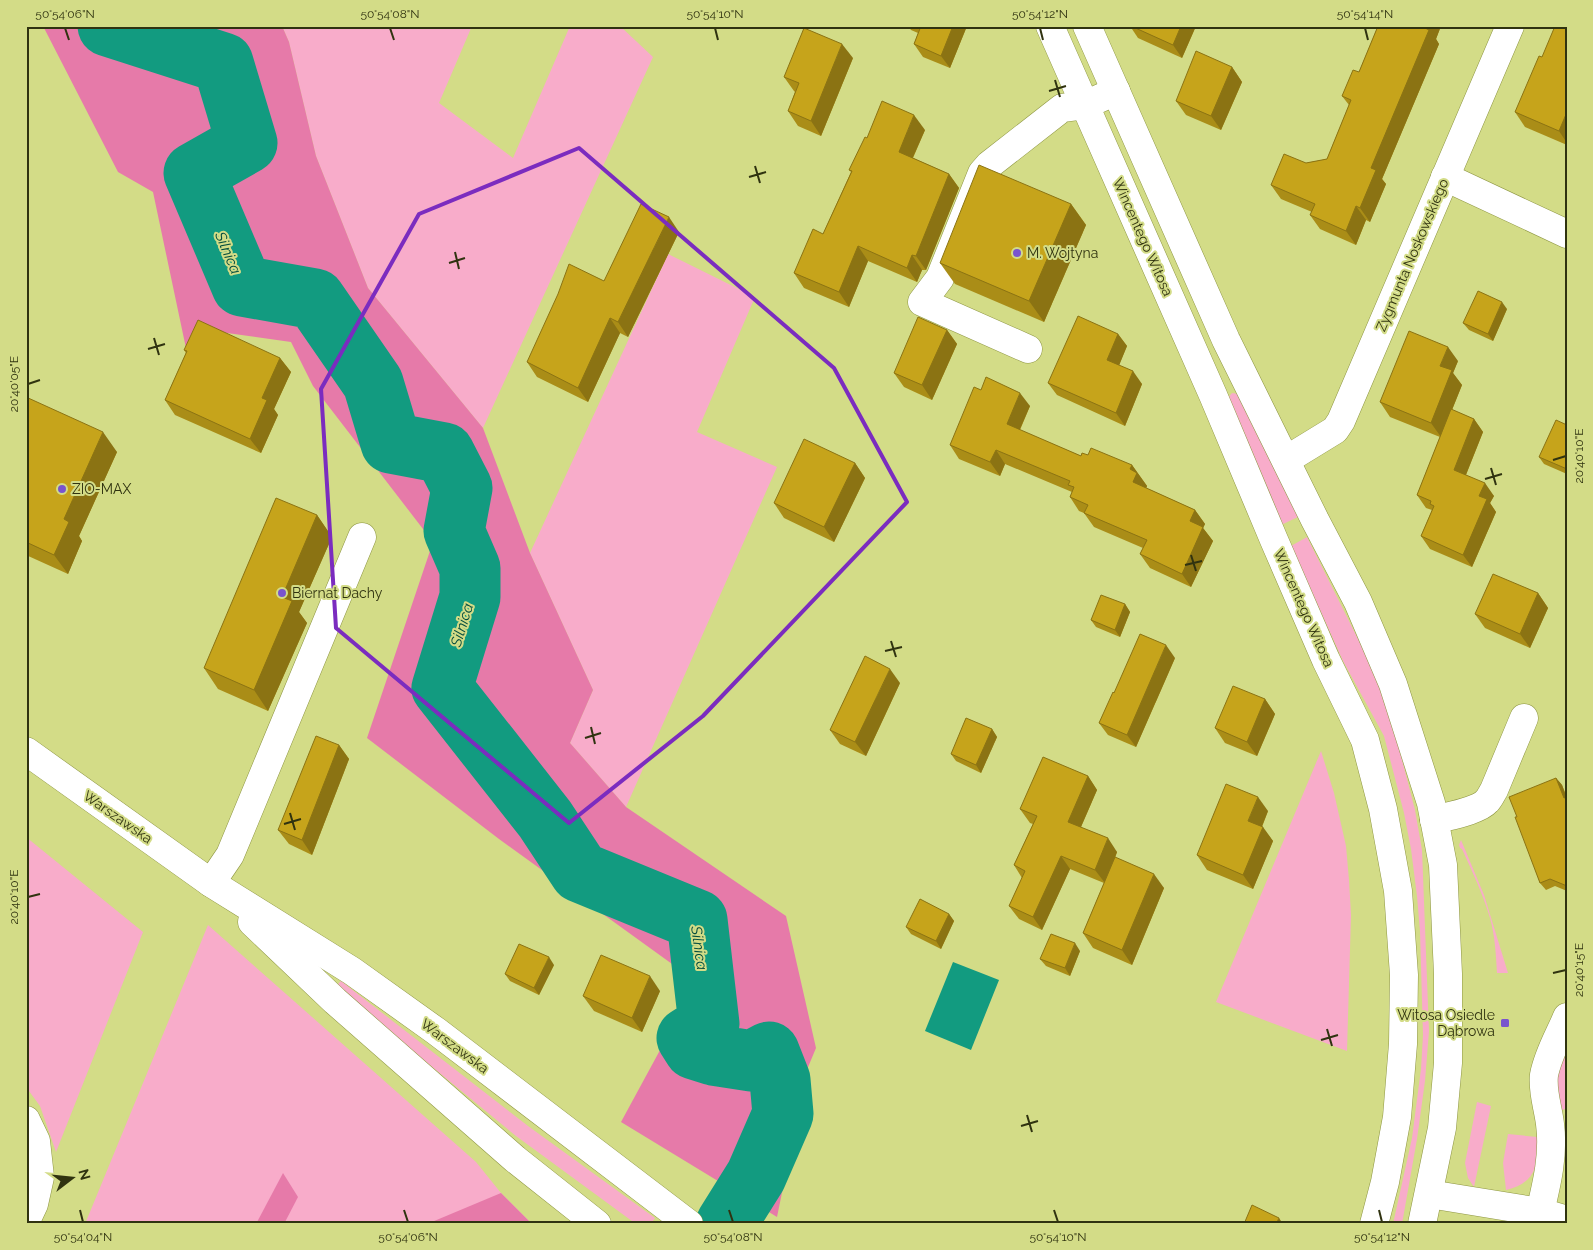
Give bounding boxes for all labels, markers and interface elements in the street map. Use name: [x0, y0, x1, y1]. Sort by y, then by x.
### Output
text: 50°54'06"N: [35, 7, 95, 21]
text: 50°54'08"N: [360, 7, 420, 21]
text: 50°54'10"N: [686, 7, 744, 21]
text: 50°54'12"N: [1012, 7, 1068, 21]
text: 50°54'14"N: [1337, 7, 1393, 21]
street label: Wincentego Witosa: [1110, 175, 1176, 299]
street label: Zygmunta Noskowskiego: [1373, 176, 1451, 334]
water label: Silnica: [211, 228, 245, 277]
place label: M. Wojtyna: [1027, 245, 1098, 261]
marker: M. Wojtyna: [1011, 247, 1023, 259]
text: 20°40'05"E: [7, 356, 21, 412]
text: 20°40'10"E: [1572, 429, 1586, 483]
place label: ZIO-MAX: [72, 481, 131, 497]
marker: ZIO-MAX: [56, 483, 68, 495]
street label: Wincentego Witosa: [1271, 546, 1337, 670]
place label: Biernat Dachy: [292, 585, 383, 601]
marker: Biernat Dachy: [276, 587, 288, 599]
water label: Silnica: [447, 601, 477, 650]
street label: Warszawska: [80, 787, 156, 847]
text: 20°40'10"E: [7, 870, 21, 924]
water label: Silnica: [687, 924, 711, 971]
text: 20°40'15"E: [1572, 943, 1586, 997]
place label: Witosa Osiedle Dąbrowa: [1397, 1007, 1495, 1039]
street label: Warszawska: [418, 1015, 492, 1077]
marker: Witosa Osiedle Dąbrowa: [1499, 1017, 1511, 1029]
north arrow: [48, 1152, 98, 1202]
text: N: [75, 1167, 94, 1182]
text: 50°54'04"N: [54, 1230, 112, 1244]
text: 50°54'06"N: [378, 1230, 438, 1244]
text: 50°54'08"N: [703, 1230, 763, 1244]
text: 50°54'10"N: [1029, 1230, 1087, 1244]
text: 50°54'12"N: [1354, 1230, 1410, 1244]

